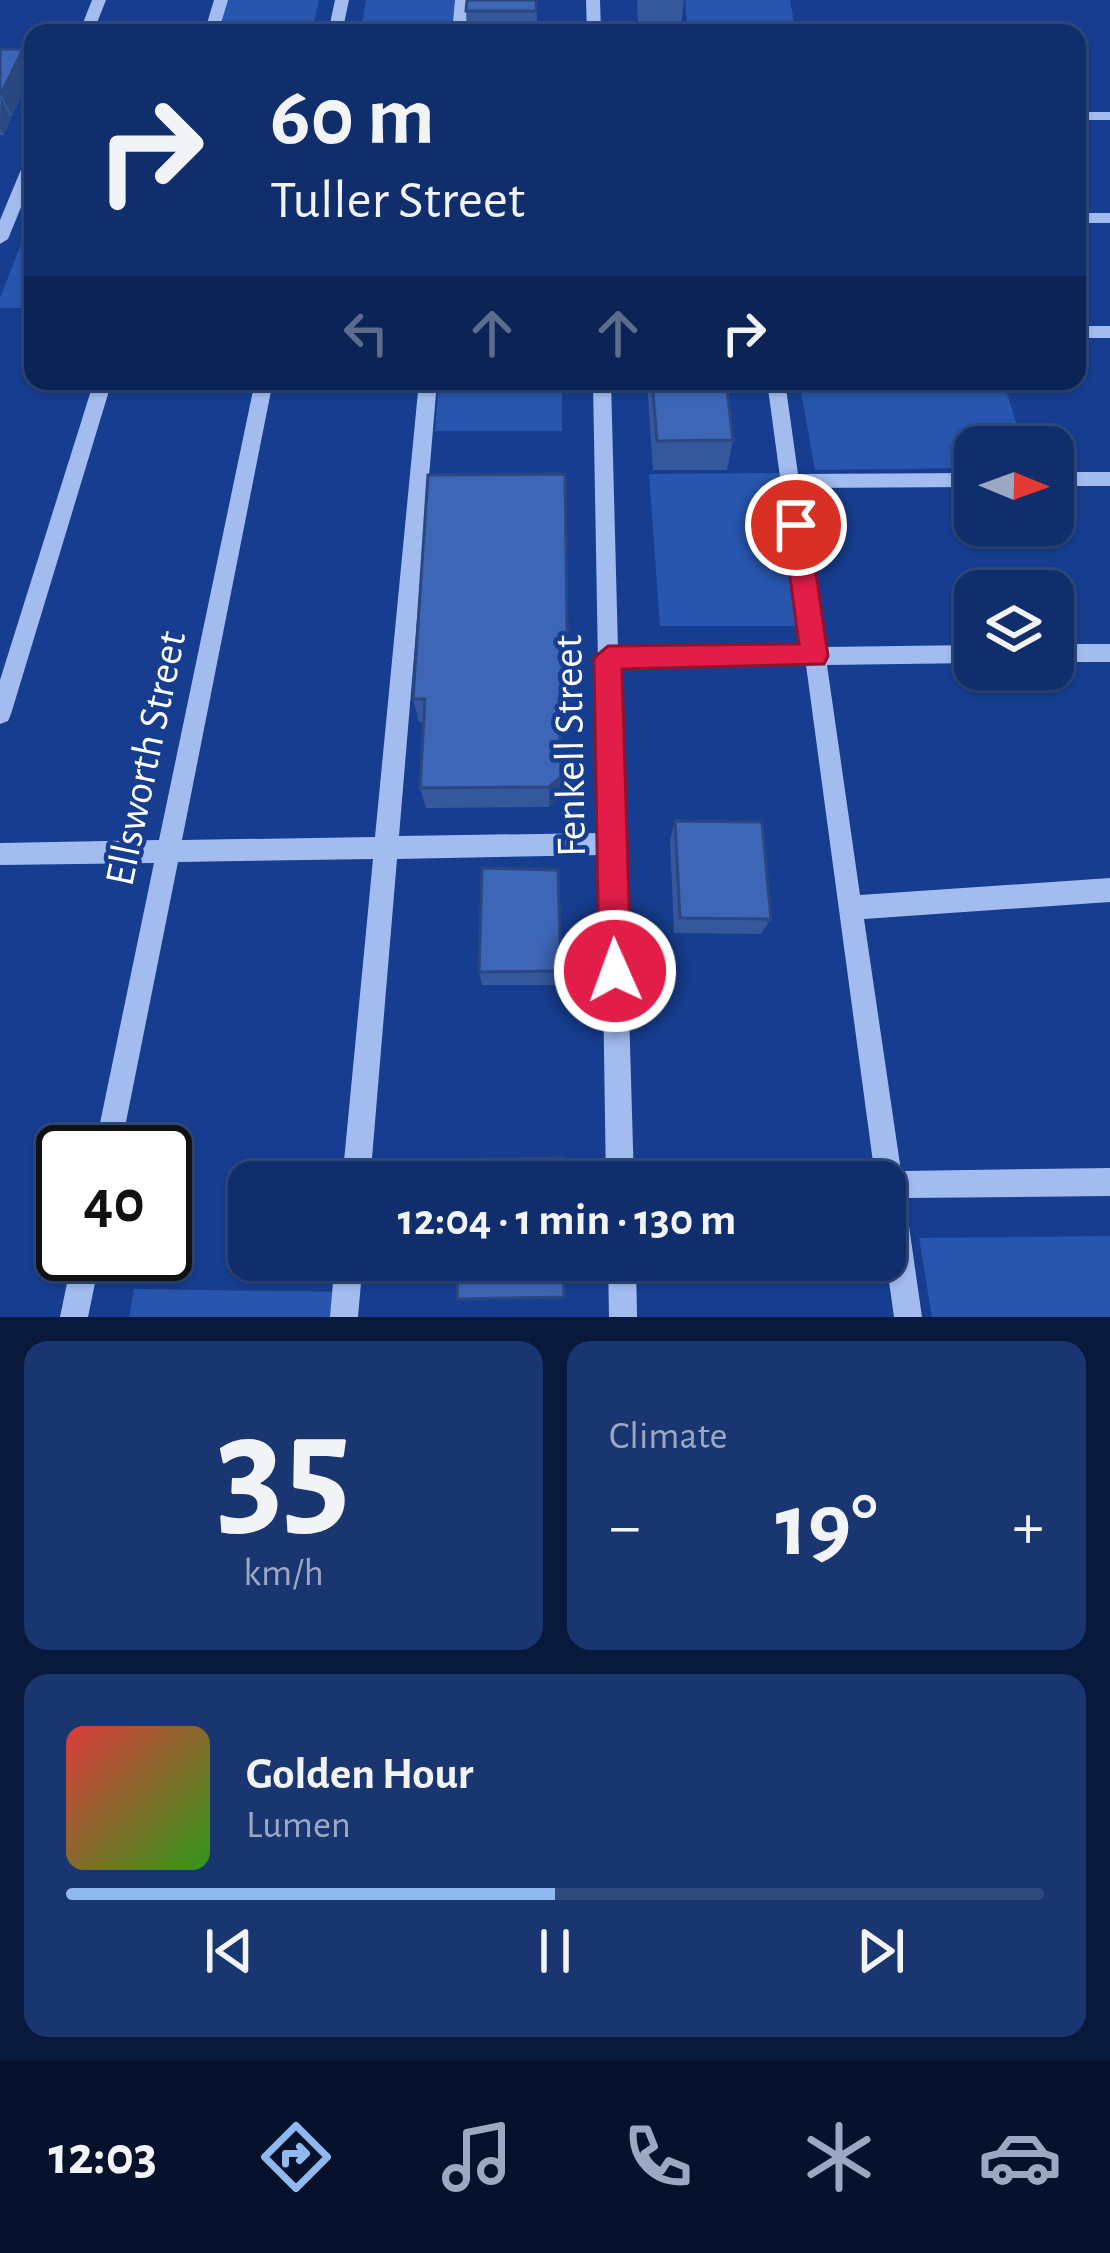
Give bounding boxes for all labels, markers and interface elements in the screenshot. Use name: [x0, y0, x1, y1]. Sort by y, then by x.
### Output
icon: right: [72, 72, 228, 228]
text: 60 m: [270, 76, 435, 160]
text: Tuller Street: [270, 174, 525, 228]
icon: left: [333, 300, 399, 366]
icon: ahead: [459, 300, 525, 366]
icon: ahead: [585, 300, 651, 366]
icon: right: [711, 300, 777, 366]
north arrow: [954, 426, 1074, 546]
map controls: [954, 426, 1074, 690]
pin: [745, 474, 847, 576]
icon: arrive: [763, 492, 829, 558]
button: layers: [954, 570, 1074, 690]
street label: Ellsworth Street: [98, 627, 193, 889]
street label: Fenkell Street: [547, 635, 593, 857]
position arrow: [552, 908, 678, 1034]
speed limit sign: 40: [36, 1125, 192, 1281]
text: 12:04 · 1 min · 130 m: [398, 1198, 736, 1243]
text: 35: [216, 1394, 351, 1550]
text: Climate: [609, 1417, 727, 1456]
text: 19°: [775, 1482, 878, 1572]
text: −: [609, 1494, 641, 1560]
text: +: [1012, 1494, 1044, 1560]
text: km/h: [243, 1554, 324, 1593]
text: Golden Hour: [246, 1752, 473, 1797]
text: Lumen: [246, 1806, 351, 1845]
icon: previous: [196, 1918, 262, 1984]
icon: pause: [522, 1918, 588, 1984]
icon: next: [848, 1918, 914, 1984]
icon: directions: [254, 2115, 338, 2199]
icon: music: [435, 2115, 519, 2199]
icon: phone: [616, 2115, 700, 2199]
icon: climate: [797, 2115, 881, 2199]
icon: car: [978, 2115, 1062, 2199]
text: 12:03: [48, 2130, 157, 2184]

